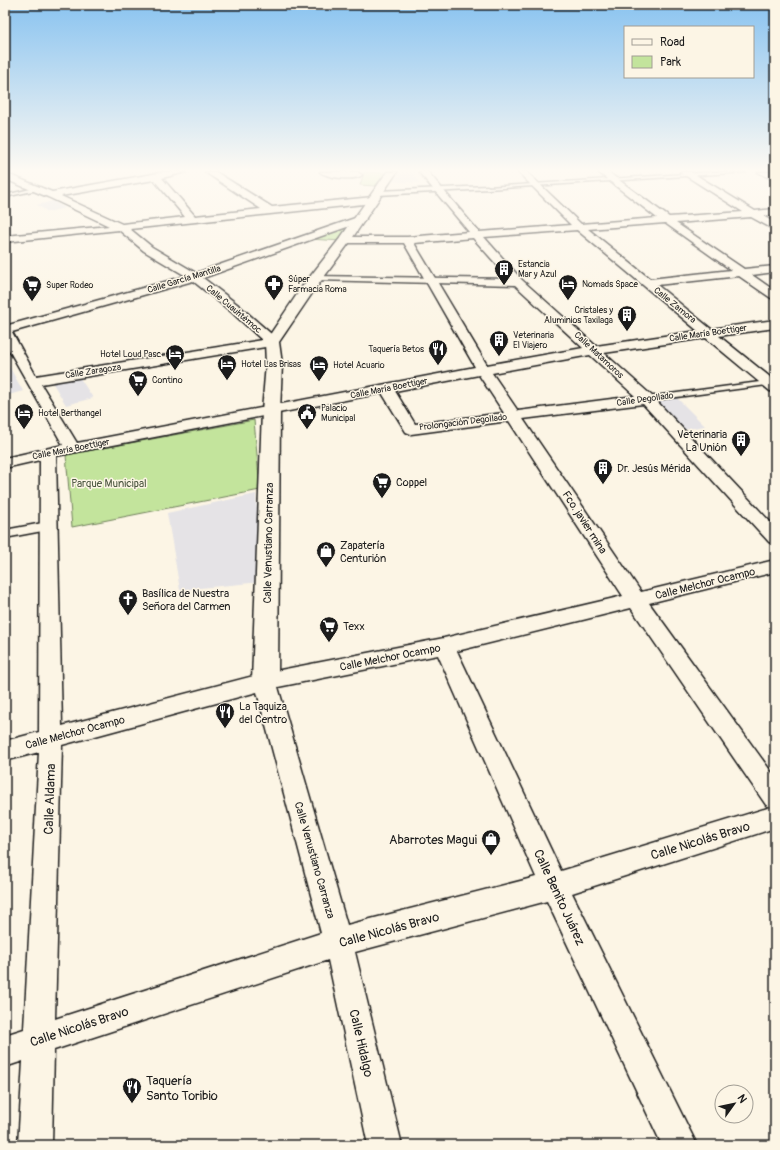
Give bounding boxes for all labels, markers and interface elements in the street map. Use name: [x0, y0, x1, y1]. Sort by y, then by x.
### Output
legend: [624, 26, 754, 78]
text: Road: [660, 35, 685, 50]
text: Park: [660, 55, 681, 70]
building icon: Estancia Mar y Azul: [493, 258, 515, 286]
place label: Estancia Mar y Azul: [518, 259, 557, 280]
street label: Calle García Mantilla: [146, 263, 222, 296]
pharmacy icon: Súper Farmacia Roma: [263, 273, 285, 301]
hotel icon: Nomads Space: [557, 273, 579, 301]
supermarket icon: Super Rodeo: [21, 274, 43, 302]
place label: Súper Farmacia Roma: [288, 274, 347, 295]
place label: Nomads Space: [582, 279, 638, 290]
place label: Super Rodeo: [46, 280, 94, 291]
street label: Calle Cuauhtémoc: [204, 283, 264, 336]
street label: Calle Zamora: [651, 285, 698, 326]
building icon: Cristales y Aluminios Taxilaga: [616, 304, 638, 332]
place label: Cristales y Aluminios Taxilaga: [544, 305, 613, 326]
street label: Calle María Boettiger: [669, 322, 748, 344]
building icon: Veterinaria El Viajero: [488, 329, 510, 357]
place label: Veterinaria El Viajero: [513, 330, 554, 351]
street label: Calle Matamoros: [572, 330, 626, 381]
restaurant icon: Taquería Betos: [427, 338, 449, 366]
hotel icon: Hotel Loud Pasc: [164, 343, 186, 371]
place label: Taquería Betos: [368, 344, 424, 355]
place label: Hotel Loud Pasc: [100, 349, 161, 360]
hotel icon: Hotel Las Brisas: [216, 353, 238, 381]
hotel icon: Hotel Acuario: [308, 354, 330, 382]
place label: Hotel Las Brisas: [241, 359, 301, 370]
place label: Hotel Acuario: [333, 360, 385, 371]
street label: Calle Zaragoza: [64, 362, 122, 381]
supermarket icon: Contino: [127, 369, 149, 397]
place label: Contino: [152, 375, 183, 386]
street label: Calle María Boettiger: [350, 375, 429, 401]
street label: Calle Degollado: [616, 390, 674, 409]
hotel icon: Hotel Berthangel: [13, 402, 35, 430]
public building icon: Palacio Municipal: [296, 402, 318, 430]
place label: Palacio Municipal: [321, 403, 355, 424]
place label: Hotel Berthangel: [38, 408, 101, 419]
street label: Prolongación Degollado: [418, 412, 508, 433]
place label: Veterinaria La Unión: [677, 428, 727, 454]
building icon: Veterinaria La Unión: [730, 429, 752, 457]
street label: Calle María Boettiger: [32, 436, 111, 462]
building icon: Dr. Jesús Mérida: [592, 457, 614, 485]
place label: Dr. Jesús Mérida: [617, 462, 691, 475]
supermarket icon: Coppel: [371, 471, 393, 499]
place label: Coppel: [396, 476, 427, 489]
park label: Parque Municipal: [71, 477, 147, 490]
street label: Calle Venustiano Carranza: [261, 482, 276, 604]
street label: Fco. javier mina: [559, 488, 610, 556]
place label: Zapatería Centurión: [340, 539, 386, 565]
shop icon: Zapatería Centurión: [315, 540, 337, 568]
street label: Calle Melchor Ocampo: [654, 565, 756, 602]
place label: Basílica de Nuestra Señora del Carmen: [142, 587, 230, 613]
church icon: Basílica de Nuestra Señora del Carmen: [117, 588, 139, 616]
supermarket icon: Texx: [318, 615, 340, 643]
place label: Texx: [343, 620, 365, 633]
street label: Calle Melchor Ocampo: [339, 641, 442, 674]
place label: La Taquiza del Centro: [239, 700, 287, 726]
restaurant icon: La Taquiza del Centro: [214, 701, 236, 729]
street label: Calle Melchor Ocampo: [24, 713, 126, 752]
street label: Calle Aldama: [41, 763, 59, 835]
street label: Calle Venustiano Carranza: [292, 800, 337, 920]
street label: Calle Nicolás Bravo: [649, 818, 752, 864]
shop icon: Abarrotes Magui: [480, 828, 502, 856]
place label: Abarrotes Magui: [389, 832, 477, 848]
street label: Calle Benito Juárez: [530, 847, 588, 948]
street label: Calle Nicolás Bravo: [338, 909, 441, 951]
street label: Calle Nicolás Bravo: [28, 1003, 131, 1050]
street label: Calle Hidalgo: [345, 1008, 377, 1079]
place label: Taquería Santo Toribio: [146, 1073, 218, 1104]
restaurant icon: Taquería Santo Toribio: [121, 1076, 143, 1104]
north arrow: [714, 1084, 754, 1124]
text: N: [734, 1092, 750, 1106]

